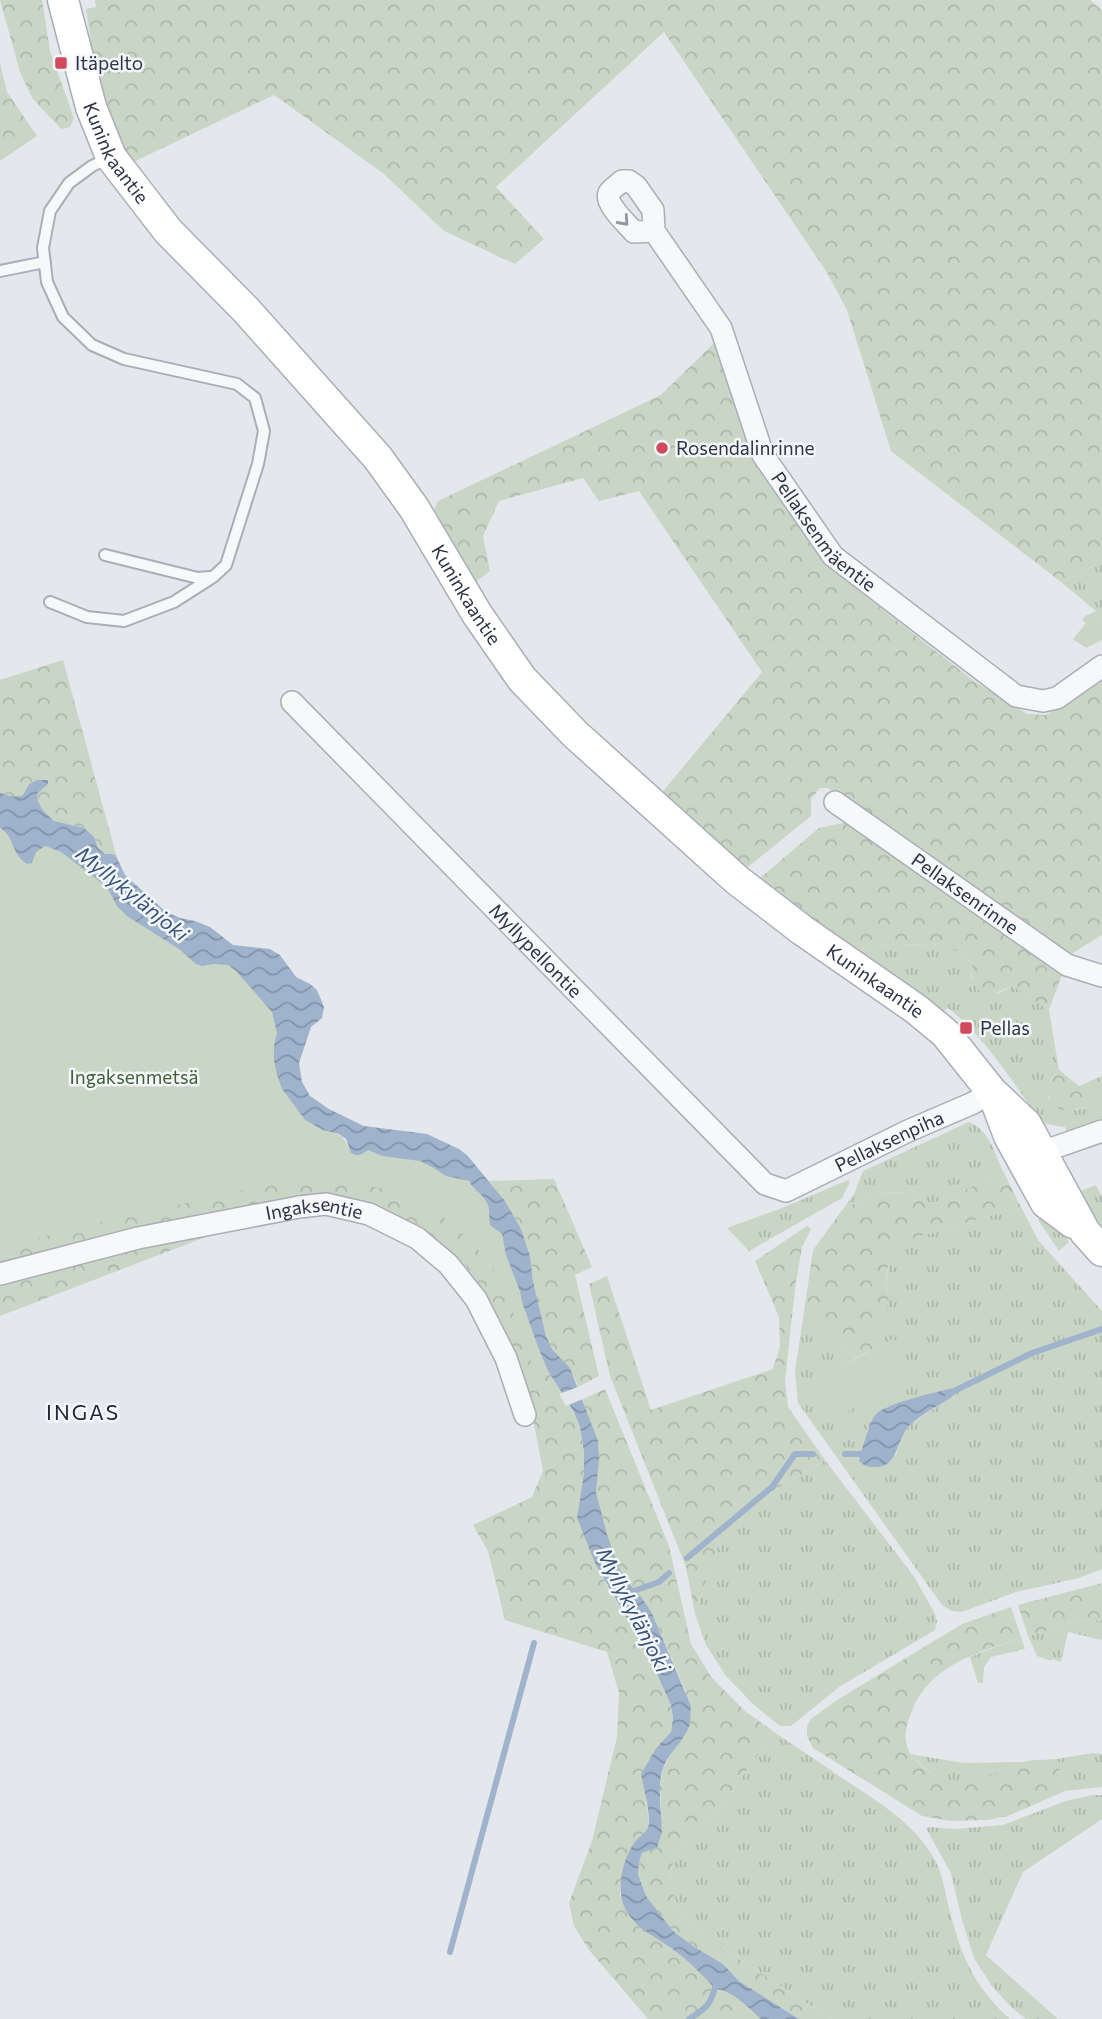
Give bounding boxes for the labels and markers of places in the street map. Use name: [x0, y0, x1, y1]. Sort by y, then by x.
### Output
place label: Itäpelto: [75, 51, 143, 74]
marker: Itäpelto: [53, 55, 69, 71]
place label: Rosendalinrinne: [676, 436, 815, 459]
marker: Rosendalinrinne: [654, 440, 670, 456]
place label: Pellas: [980, 1016, 1030, 1039]
marker: Pellas: [958, 1020, 974, 1036]

